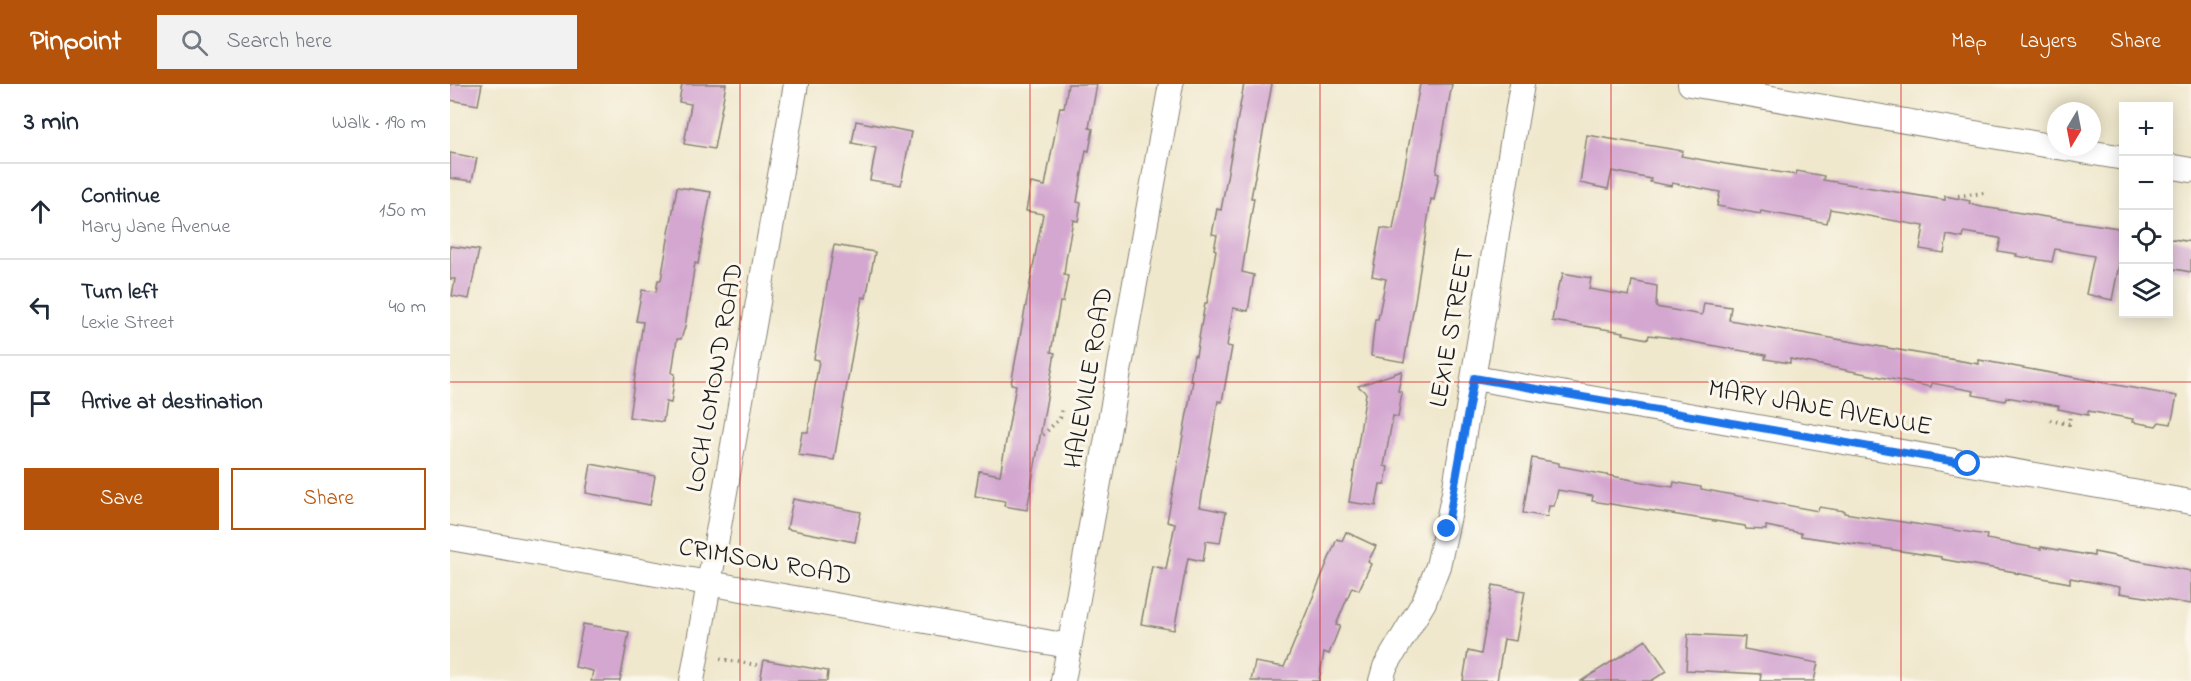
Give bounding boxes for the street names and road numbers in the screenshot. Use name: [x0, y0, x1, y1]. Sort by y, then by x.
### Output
street label: LEXIE STREET: [1420, 245, 1486, 411]
street label: LOCH LOMOND ROAD: [677, 260, 755, 496]
street label: HALEVILLE ROAD: [1055, 285, 1125, 471]
street label: MARY JANE AVENUE: [1705, 371, 1935, 447]
street label: CRIMSON ROAD: [675, 529, 855, 597]

